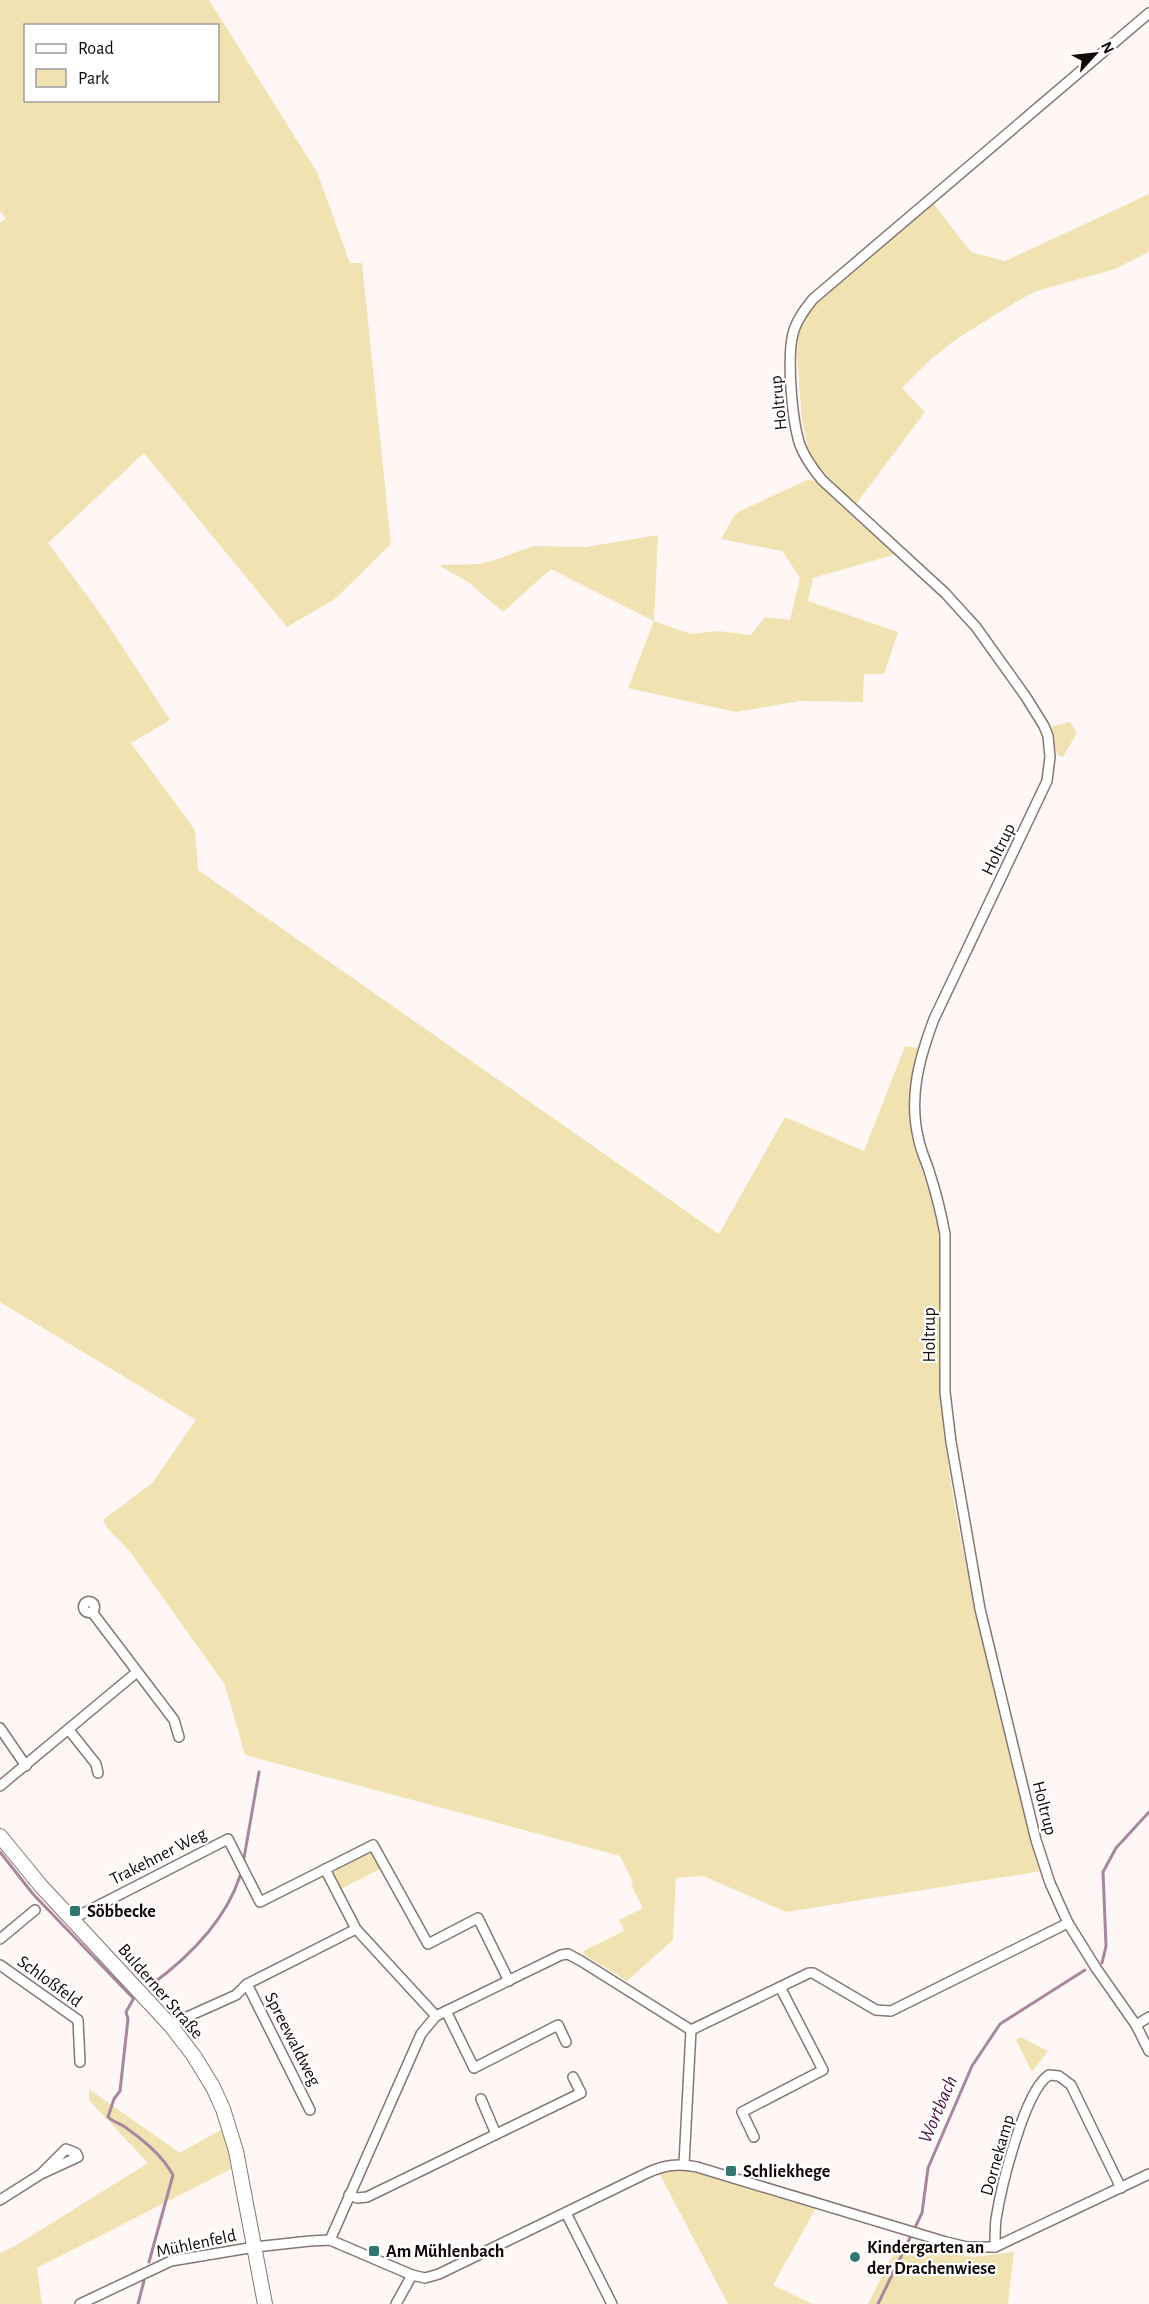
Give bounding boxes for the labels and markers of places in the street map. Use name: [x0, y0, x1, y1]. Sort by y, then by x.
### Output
place label: Söbbecke: [87, 1903, 156, 1921]
marker: Söbbecke: [68, 1904, 82, 1918]
place label: Schliekhege: [743, 2163, 830, 2181]
marker: Schliekhege: [724, 2164, 738, 2178]
place label: Kindergarten an der Drachenwiese: [867, 2239, 996, 2278]
place label: Am Mühlenbach: [386, 2243, 504, 2261]
marker: Am Mühlenbach: [367, 2244, 381, 2258]
marker: Kindergarten an der Drachenwiese: [848, 2250, 862, 2264]

